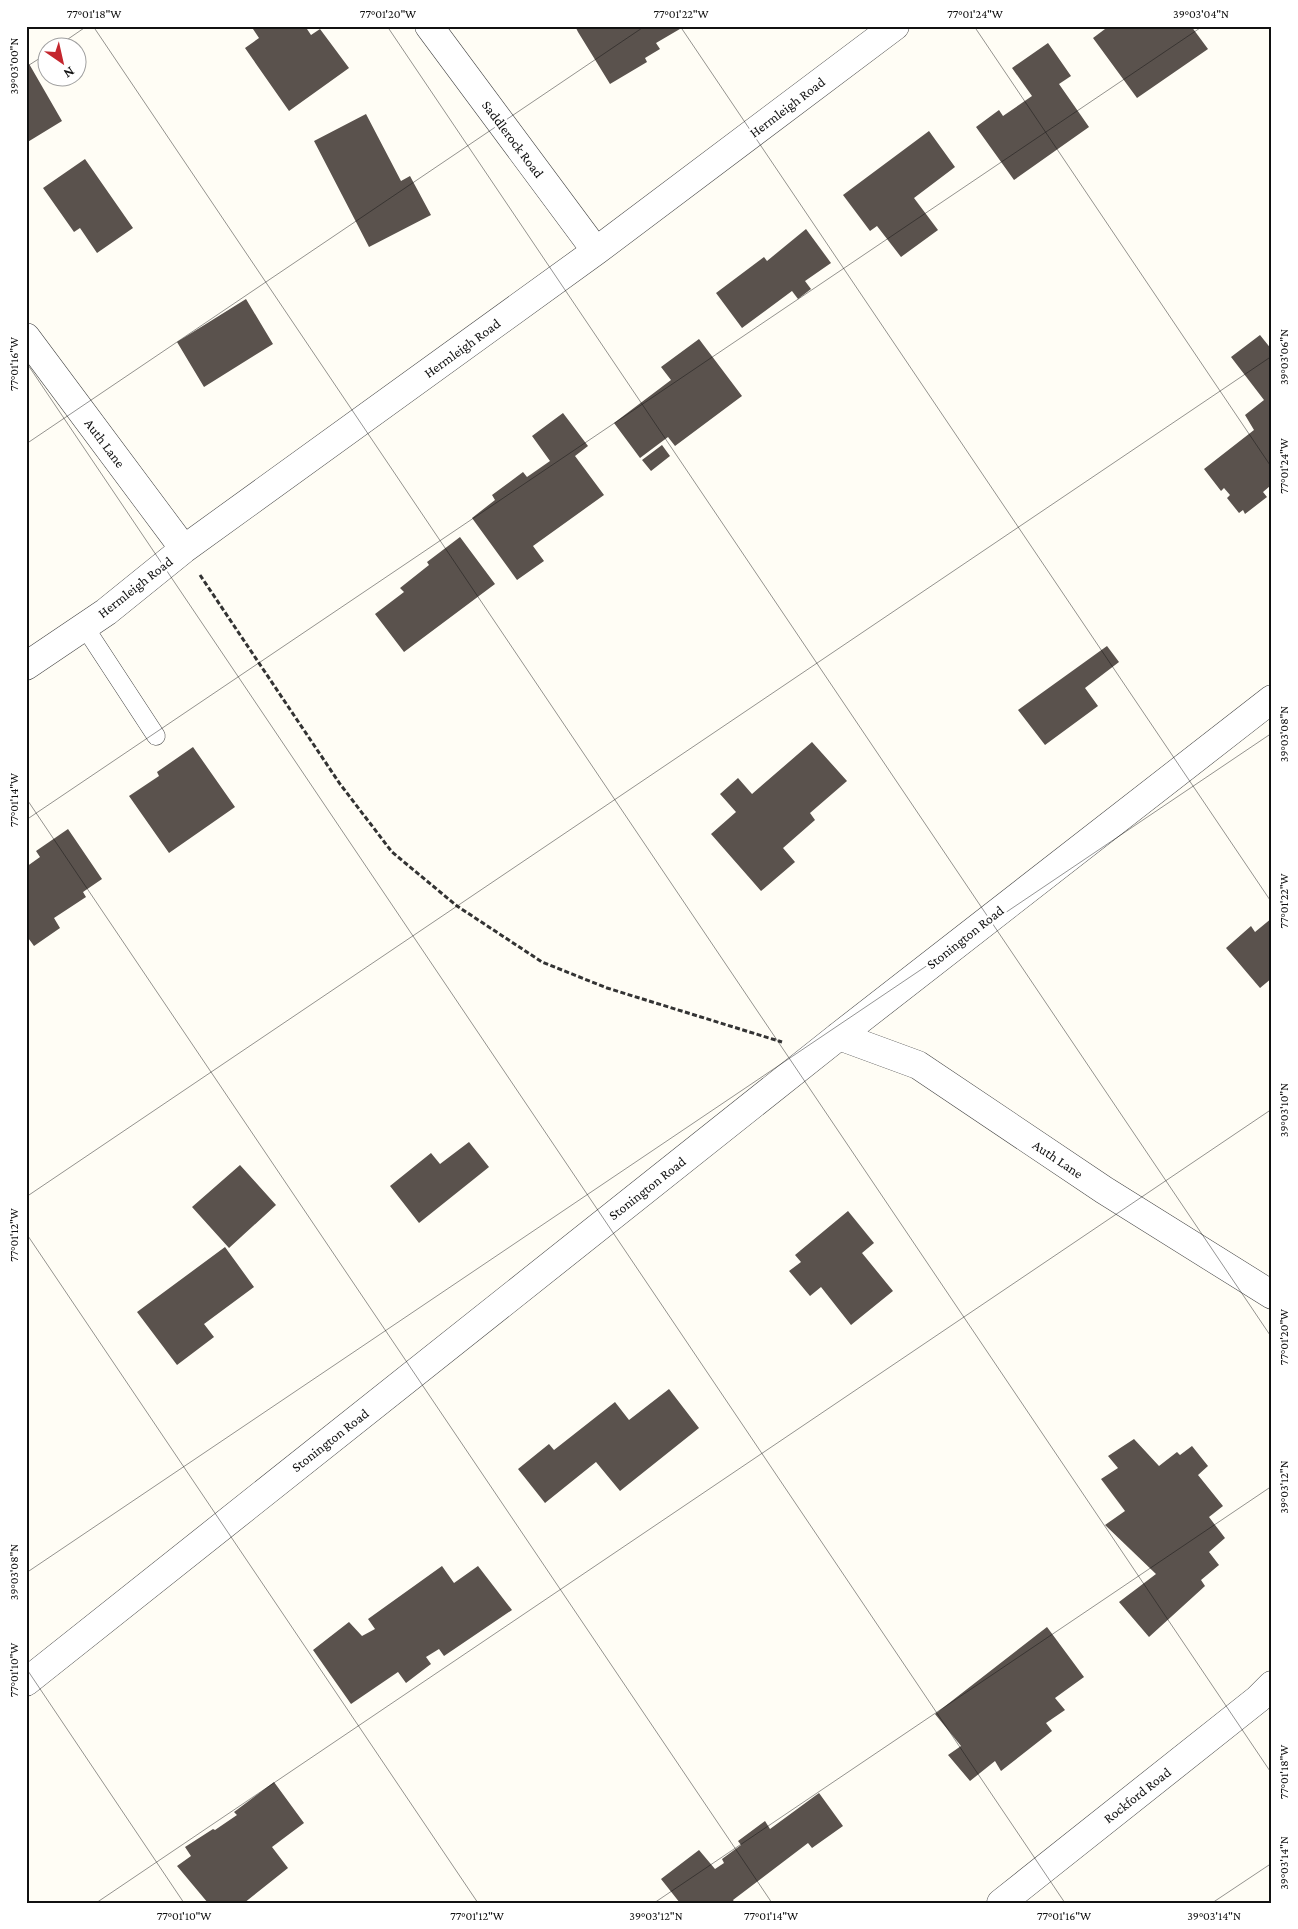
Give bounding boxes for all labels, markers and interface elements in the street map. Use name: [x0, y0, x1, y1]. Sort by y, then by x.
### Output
text: 77°01'18"W: [67, 7, 121, 21]
text: 77°01'20"W: [360, 7, 416, 21]
text: 77°01'22"W: [653, 7, 709, 21]
text: 77°01'24"W: [947, 7, 1003, 21]
text: 39°03'04"N: [1173, 7, 1229, 21]
text: 39°03'00"N: [7, 38, 21, 94]
north arrow: [38, 38, 88, 88]
text: N: [60, 63, 78, 82]
street label: Hermleigh Road: [746, 73, 828, 141]
street label: Saddlerock Road: [479, 97, 548, 181]
street label: Hermleigh Road: [421, 315, 504, 381]
text: 39°03'06"N: [1277, 329, 1291, 385]
text: 77°01'16"W: [7, 337, 21, 391]
street label: Auth Lane: [81, 415, 129, 471]
text: 77°01'24"W: [1277, 438, 1291, 494]
street label: Hermleigh Road: [94, 552, 176, 621]
text: 39°03'08"N: [1277, 706, 1291, 762]
text: 77°01'14"W: [7, 773, 21, 827]
text: 77°01'22"W: [1277, 873, 1291, 929]
street label: Stonington Road: [923, 902, 1007, 972]
text: 39°03'10"N: [1277, 1083, 1291, 1137]
street label: Auth Lane: [1030, 1136, 1086, 1182]
street label: Stonington Road: [605, 1153, 689, 1223]
text: 77°01'12"W: [7, 1208, 21, 1262]
text: 77°01'20"W: [1277, 1309, 1291, 1365]
street label: Stonington Road: [288, 1405, 372, 1475]
text: 39°03'12"N: [1277, 1460, 1291, 1514]
text: 39°03'08"N: [7, 1544, 21, 1600]
text: 77°01'10"W: [7, 1643, 21, 1697]
text: 77°01'18"W: [1277, 1745, 1291, 1799]
street label: Rockford Road: [1100, 1763, 1174, 1826]
text: 39°03'14"N: [1277, 1836, 1291, 1890]
text: 77°01'10"W: [157, 1909, 211, 1923]
text: 77°01'12"W: [450, 1909, 504, 1923]
text: 39°03'12"N: [629, 1909, 683, 1923]
text: 77°01'14"W: [744, 1909, 798, 1923]
text: 77°01'16"W: [1037, 1909, 1091, 1923]
text: 39°03'14"N: [1187, 1909, 1241, 1923]

